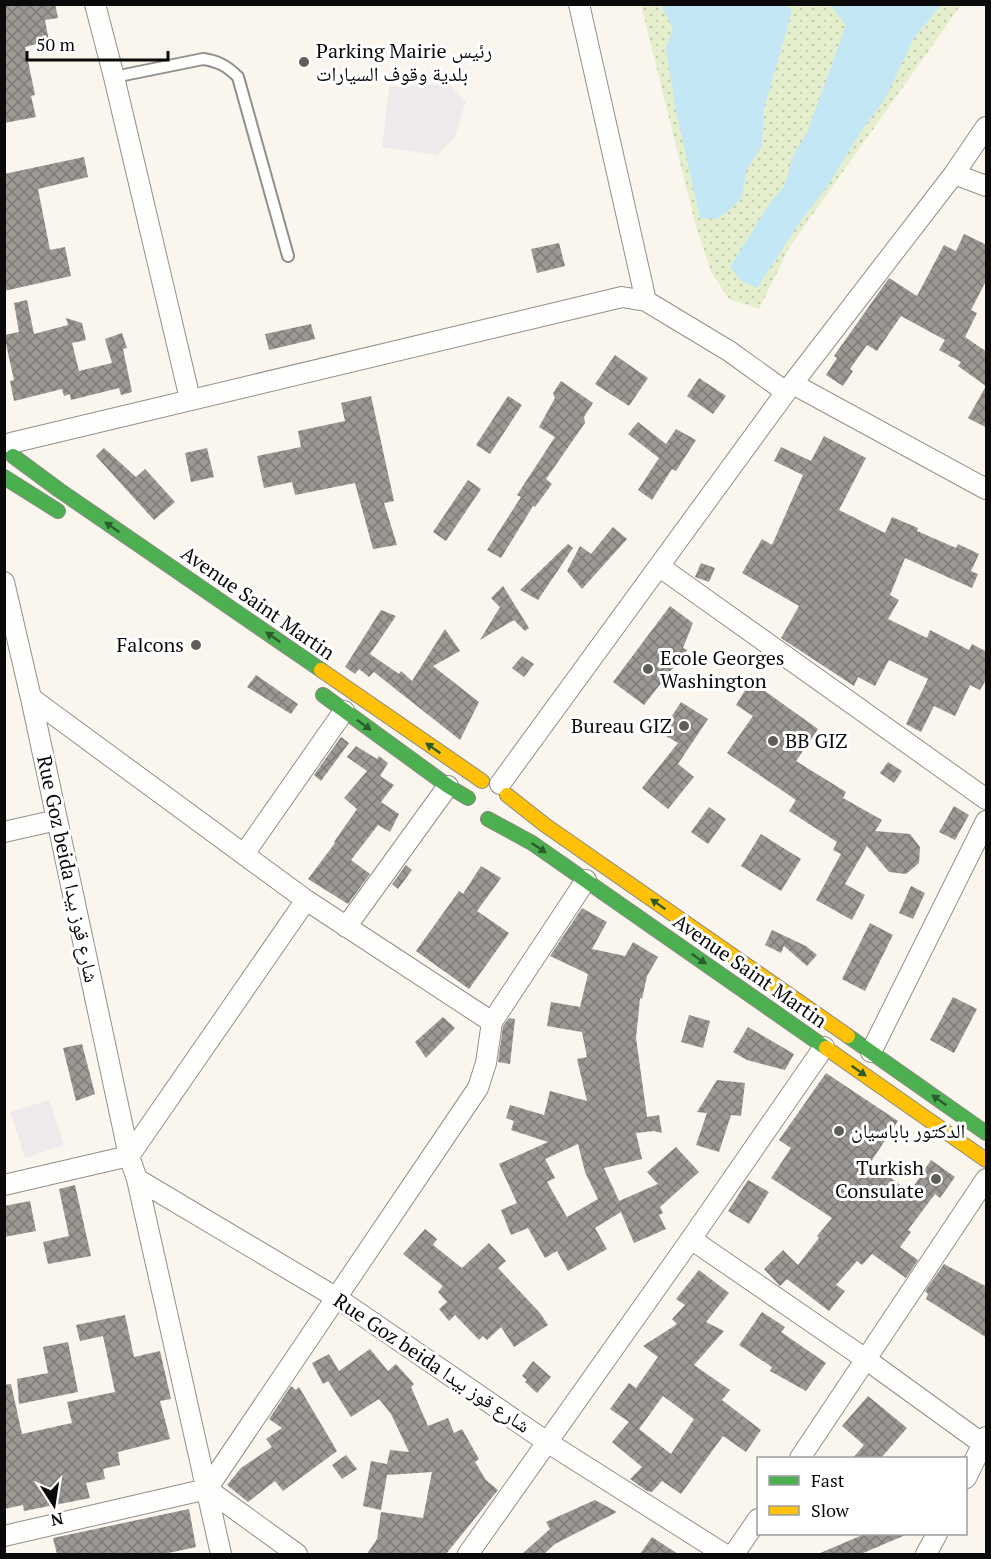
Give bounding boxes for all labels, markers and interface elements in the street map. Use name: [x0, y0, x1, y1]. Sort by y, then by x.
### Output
scale bar: [27, 24, 168, 62]
text: 50 m: [36, 32, 76, 56]
place label: Parking Mairie رئيس بلدية وقوف السيارات: [316, 37, 492, 87]
marker: Parking Mairie رئيس بلدية وقوف السيارات: [297, 55, 311, 69]
one-way arrow: [105, 521, 121, 533]
street label: Avenue Saint Martin: [176, 539, 341, 666]
place label: Falcons: [116, 631, 184, 658]
one-way arrow: [265, 631, 281, 643]
marker: Falcons: [189, 638, 203, 652]
place label: Ecole Georges Washington: [660, 644, 784, 694]
marker: Ecole Georges Washington: [641, 662, 655, 676]
place label: Bureau GIZ: [571, 712, 672, 739]
one-way arrow: [356, 718, 371, 730]
marker: Bureau GIZ: [677, 719, 691, 733]
place label: BB GIZ: [785, 727, 847, 754]
marker: BB GIZ: [766, 734, 780, 748]
one-way arrow: [426, 742, 442, 754]
street label: Rue Goz beida شارع قوز بيدا: [31, 753, 106, 985]
one-way arrow: [531, 842, 547, 853]
one-way arrow: [651, 898, 667, 910]
street label: Avenue Saint Martin: [668, 907, 833, 1034]
one-way arrow: [691, 953, 707, 964]
one-way arrow: [850, 1065, 866, 1077]
one-way arrow: [931, 1094, 947, 1106]
place label: الدكتور باباسيان: [851, 1117, 965, 1144]
marker: الدكتور باباسيان: [832, 1124, 846, 1138]
place label: Turkish Consulate: [835, 1154, 924, 1204]
marker: Turkish Consulate: [929, 1172, 943, 1186]
street label: Rue Goz beida شارع قوز بيدا: [329, 1287, 536, 1439]
legend: [757, 1457, 967, 1535]
text: Fast: [811, 1468, 845, 1492]
north arrow: [24, 1475, 84, 1535]
text: Slow: [811, 1498, 850, 1522]
text: N: [49, 1508, 65, 1532]

